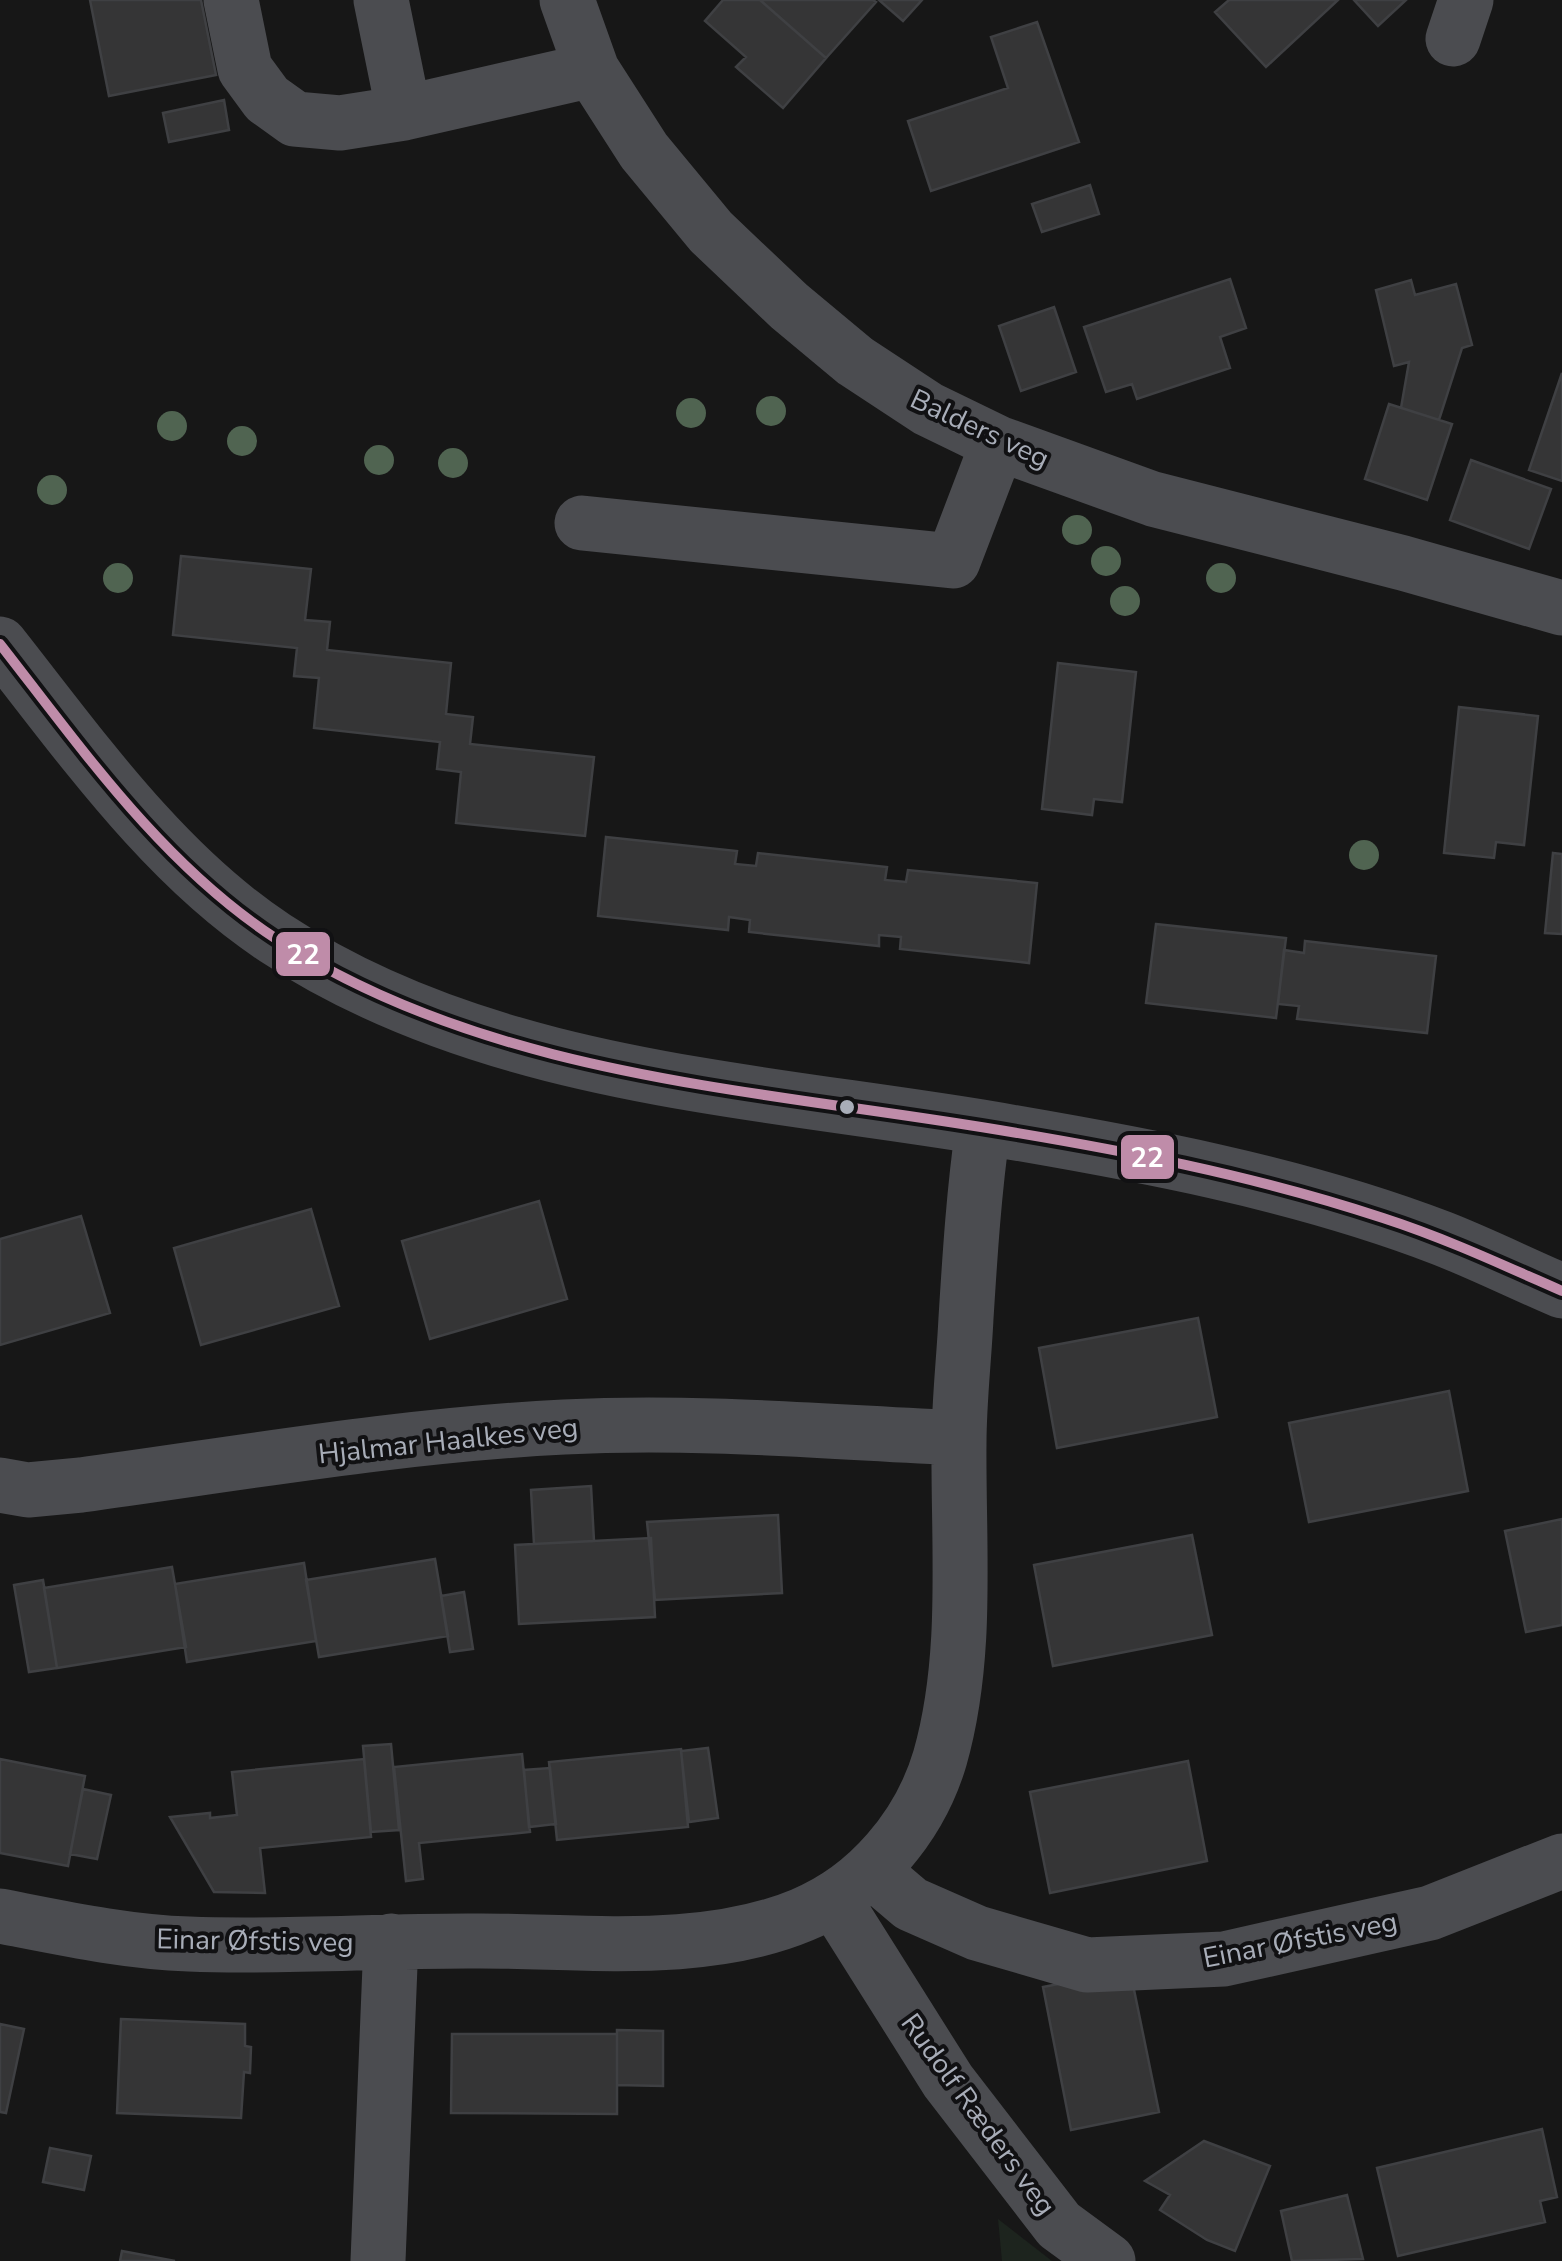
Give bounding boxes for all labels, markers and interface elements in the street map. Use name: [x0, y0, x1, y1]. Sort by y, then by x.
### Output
street label: Balders veg: [904, 380, 1055, 478]
line badge: 22: [274, 930, 332, 978]
text: 22: [286, 936, 320, 974]
unlabelled marker: [837, 1097, 857, 1117]
line badge: 22: [1119, 1133, 1176, 1181]
text: 22: [1130, 1139, 1164, 1177]
street label: Hjalmar Haalkes veg: [316, 1408, 580, 1474]
street label: Einar Øfstis veg: [1200, 1903, 1401, 1977]
street label: Einar Øfstis veg: [156, 1920, 354, 1962]
street label: Rudolf Ræders veg: [892, 2006, 1064, 2223]

